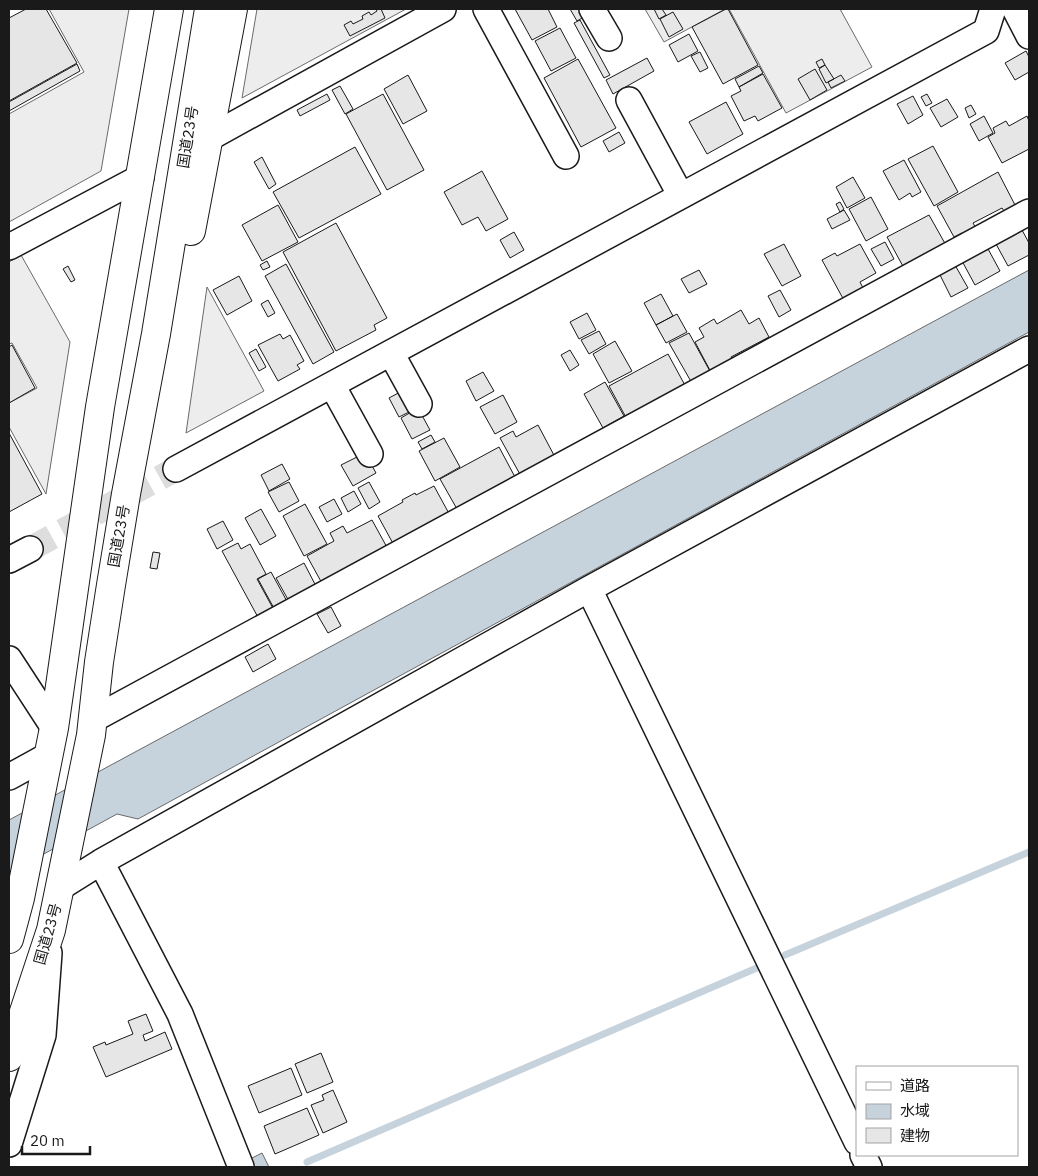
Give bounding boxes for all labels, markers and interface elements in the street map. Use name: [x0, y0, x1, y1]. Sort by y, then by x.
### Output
street label: 国道23号: [173, 104, 202, 170]
street label: 国道23号: [104, 503, 133, 569]
street label: 国道23号: [30, 901, 65, 967]
legend: [856, 1066, 1018, 1156]
text: 道路: [900, 1076, 930, 1095]
text: 水域: [900, 1101, 930, 1120]
scale bar: [22, 1124, 90, 1156]
text: 建物: [900, 1126, 930, 1145]
text: 20 m: [30, 1131, 65, 1150]

